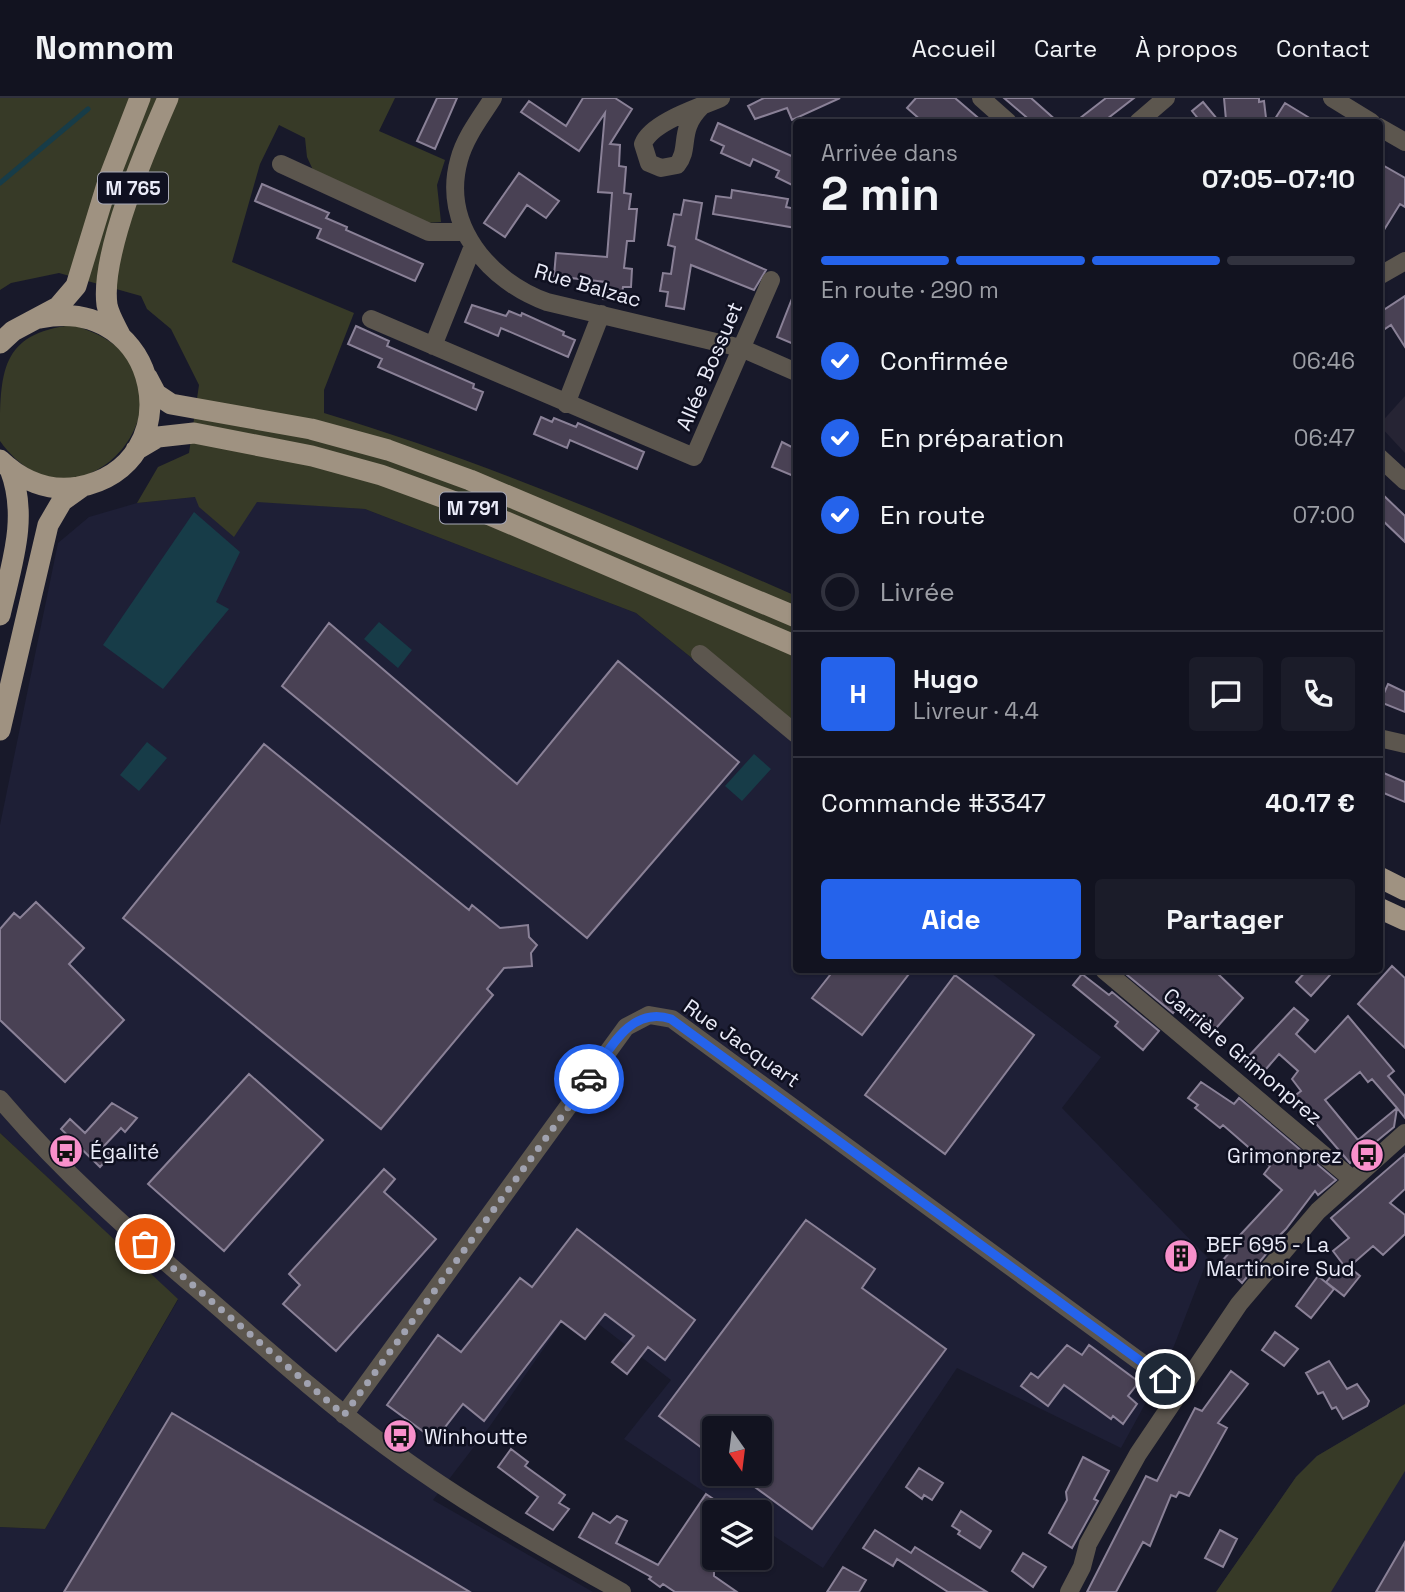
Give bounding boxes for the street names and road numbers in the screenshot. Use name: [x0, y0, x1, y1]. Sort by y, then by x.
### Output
road number: M 765: [98, 172, 168, 204]
street label: Rue Balzac: [531, 257, 645, 313]
street label: Allée Bossuet: [670, 298, 748, 434]
road number: M 791: [440, 492, 506, 524]
street label: Carrière Grimonprez: [1158, 982, 1328, 1130]
street label: Rue Jacquart: [678, 993, 806, 1093]

